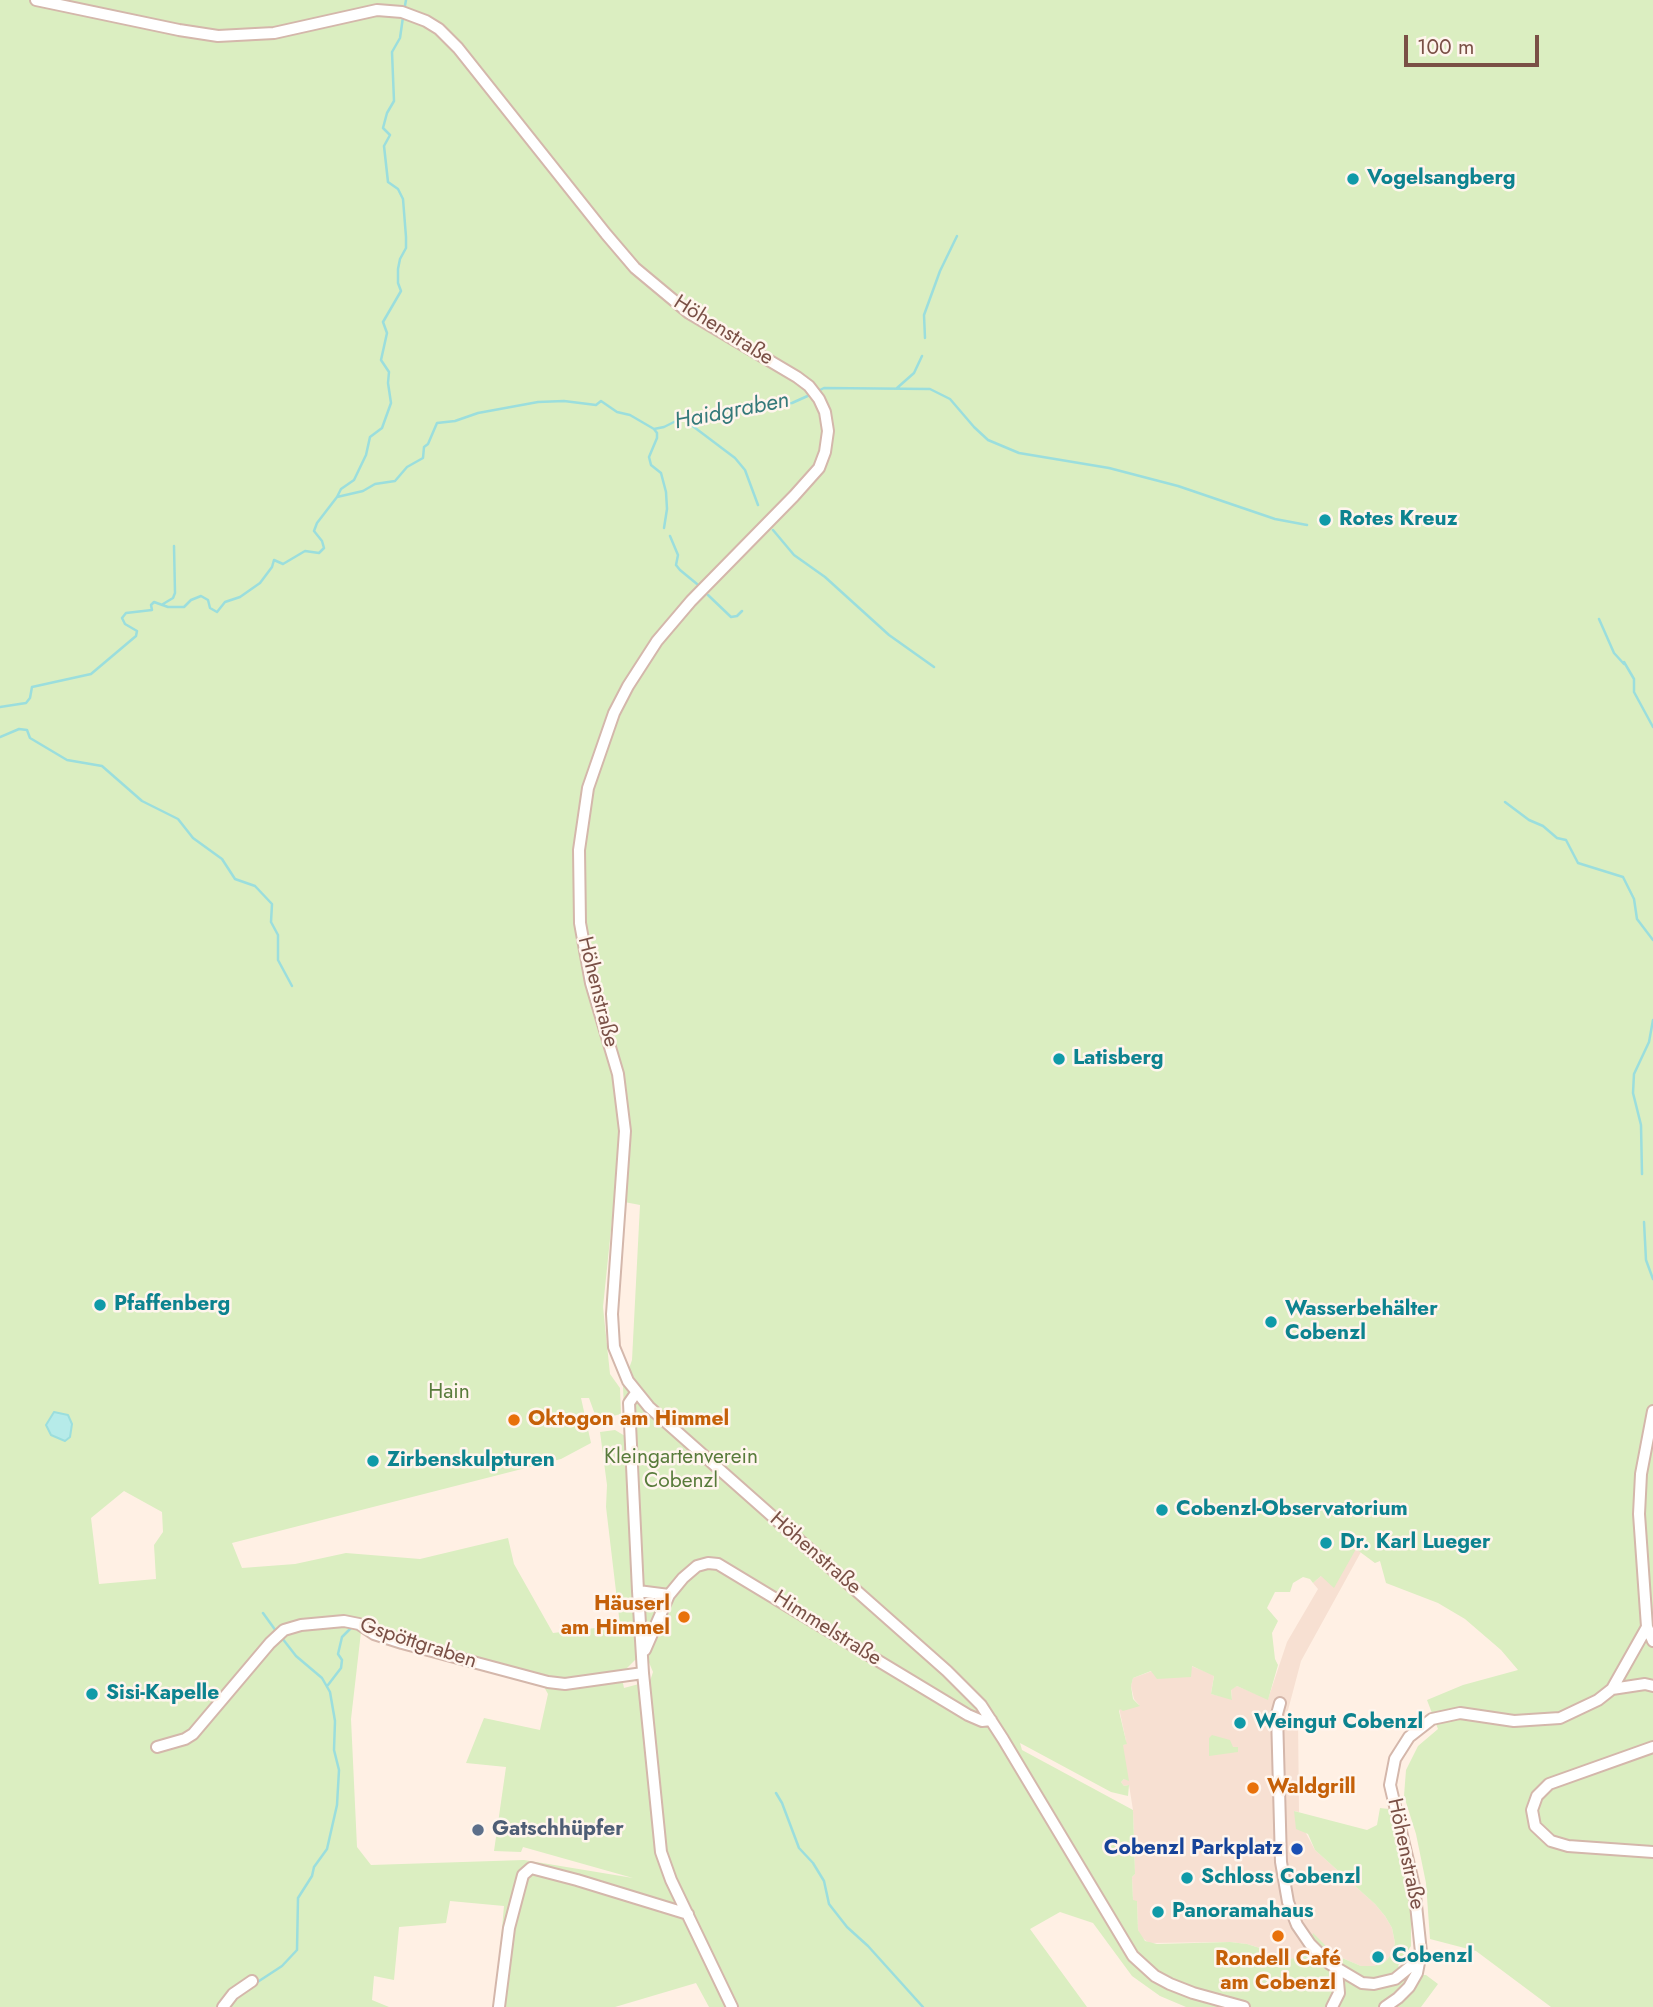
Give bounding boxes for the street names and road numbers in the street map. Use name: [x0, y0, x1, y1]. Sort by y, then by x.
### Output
street label: Höhenstraße: [668, 290, 778, 372]
street label: Höhenstraße: [571, 934, 623, 1050]
street label: Höhenstraße: [764, 1507, 866, 1601]
street label: Himmelstraße: [768, 1586, 886, 1672]
street label: Gspöttgraben: [356, 1613, 480, 1675]
street label: Höhenstraße: [1381, 1796, 1429, 1912]

